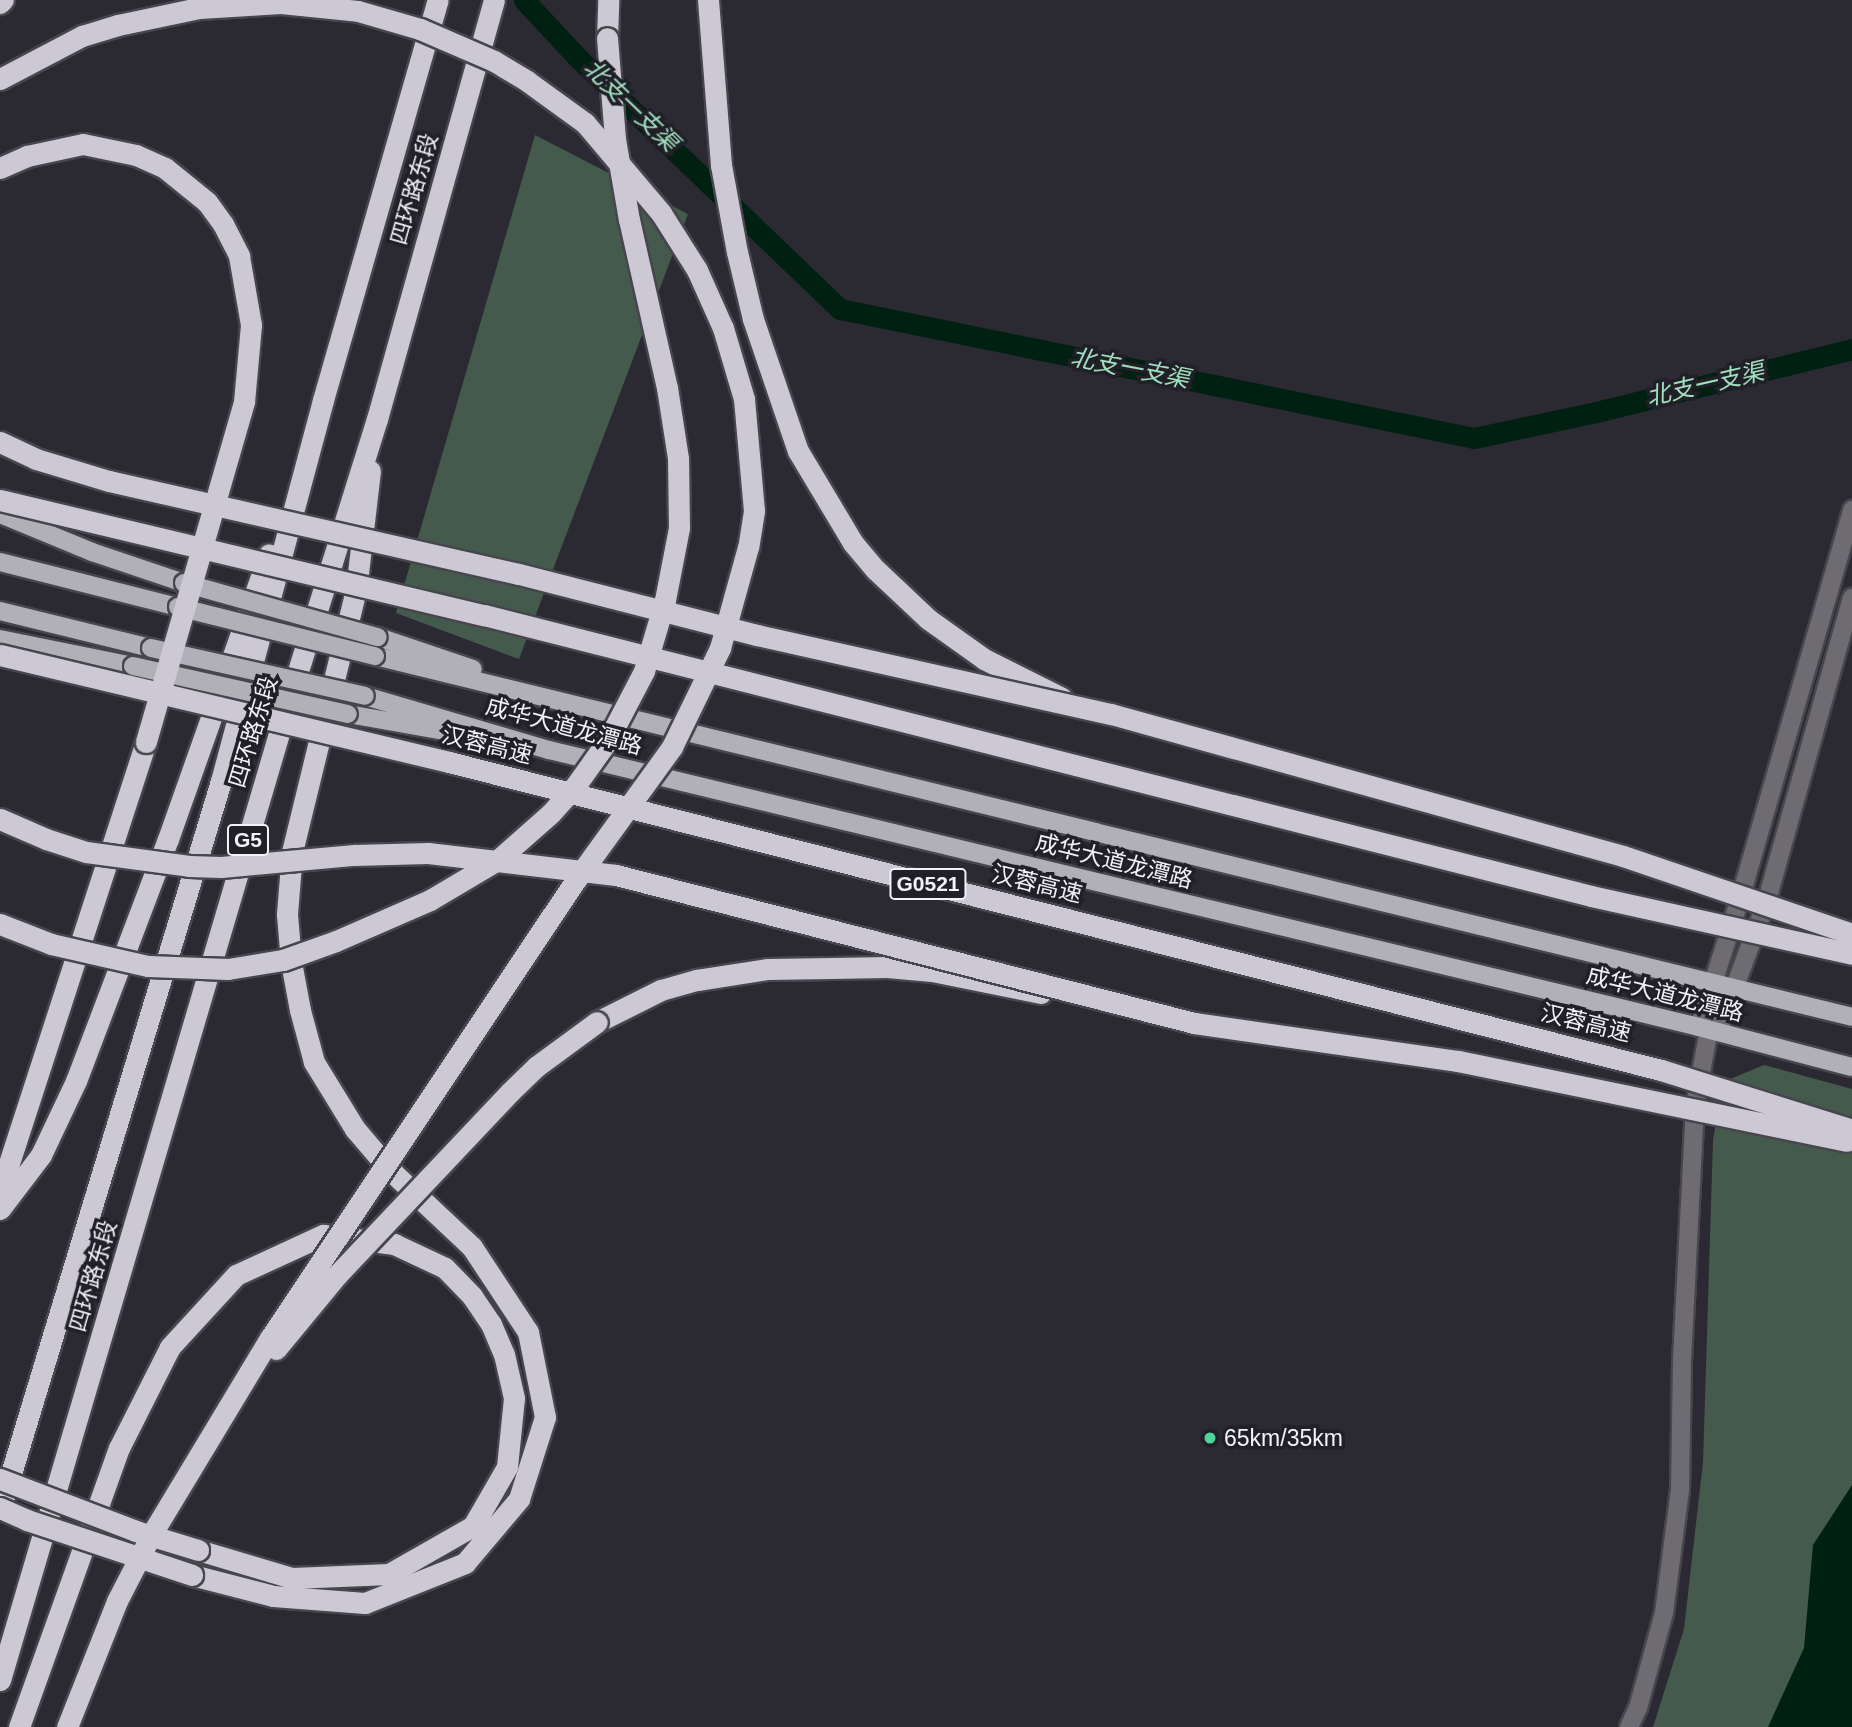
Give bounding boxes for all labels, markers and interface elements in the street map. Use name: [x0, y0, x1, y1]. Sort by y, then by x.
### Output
water label: 北支一支渠: [578, 53, 684, 157]
street label: 四环路东段: [385, 130, 443, 248]
water label: 北支一支渠: [1068, 342, 1192, 394]
water label: 北支一支渠: [1643, 356, 1767, 412]
street label: 四环路东段: [223, 673, 283, 791]
street label: 成华大道龙潭路: [483, 692, 645, 760]
street label: 汉蓉高速: [439, 720, 535, 770]
road number: G5: [225, 822, 271, 858]
street label: 成华大道龙潭路: [1033, 828, 1195, 894]
street label: 汉蓉高速: [989, 859, 1085, 909]
road number: G0521: [888, 866, 968, 902]
street label: 成华大道龙潭路: [1584, 961, 1746, 1027]
street label: 汉蓉高速: [1538, 998, 1634, 1048]
street label: 四环路东段: [64, 1217, 122, 1335]
place label: 65km/35km: [1224, 1424, 1343, 1452]
marker: 65km/35km: [1202, 1430, 1218, 1446]

